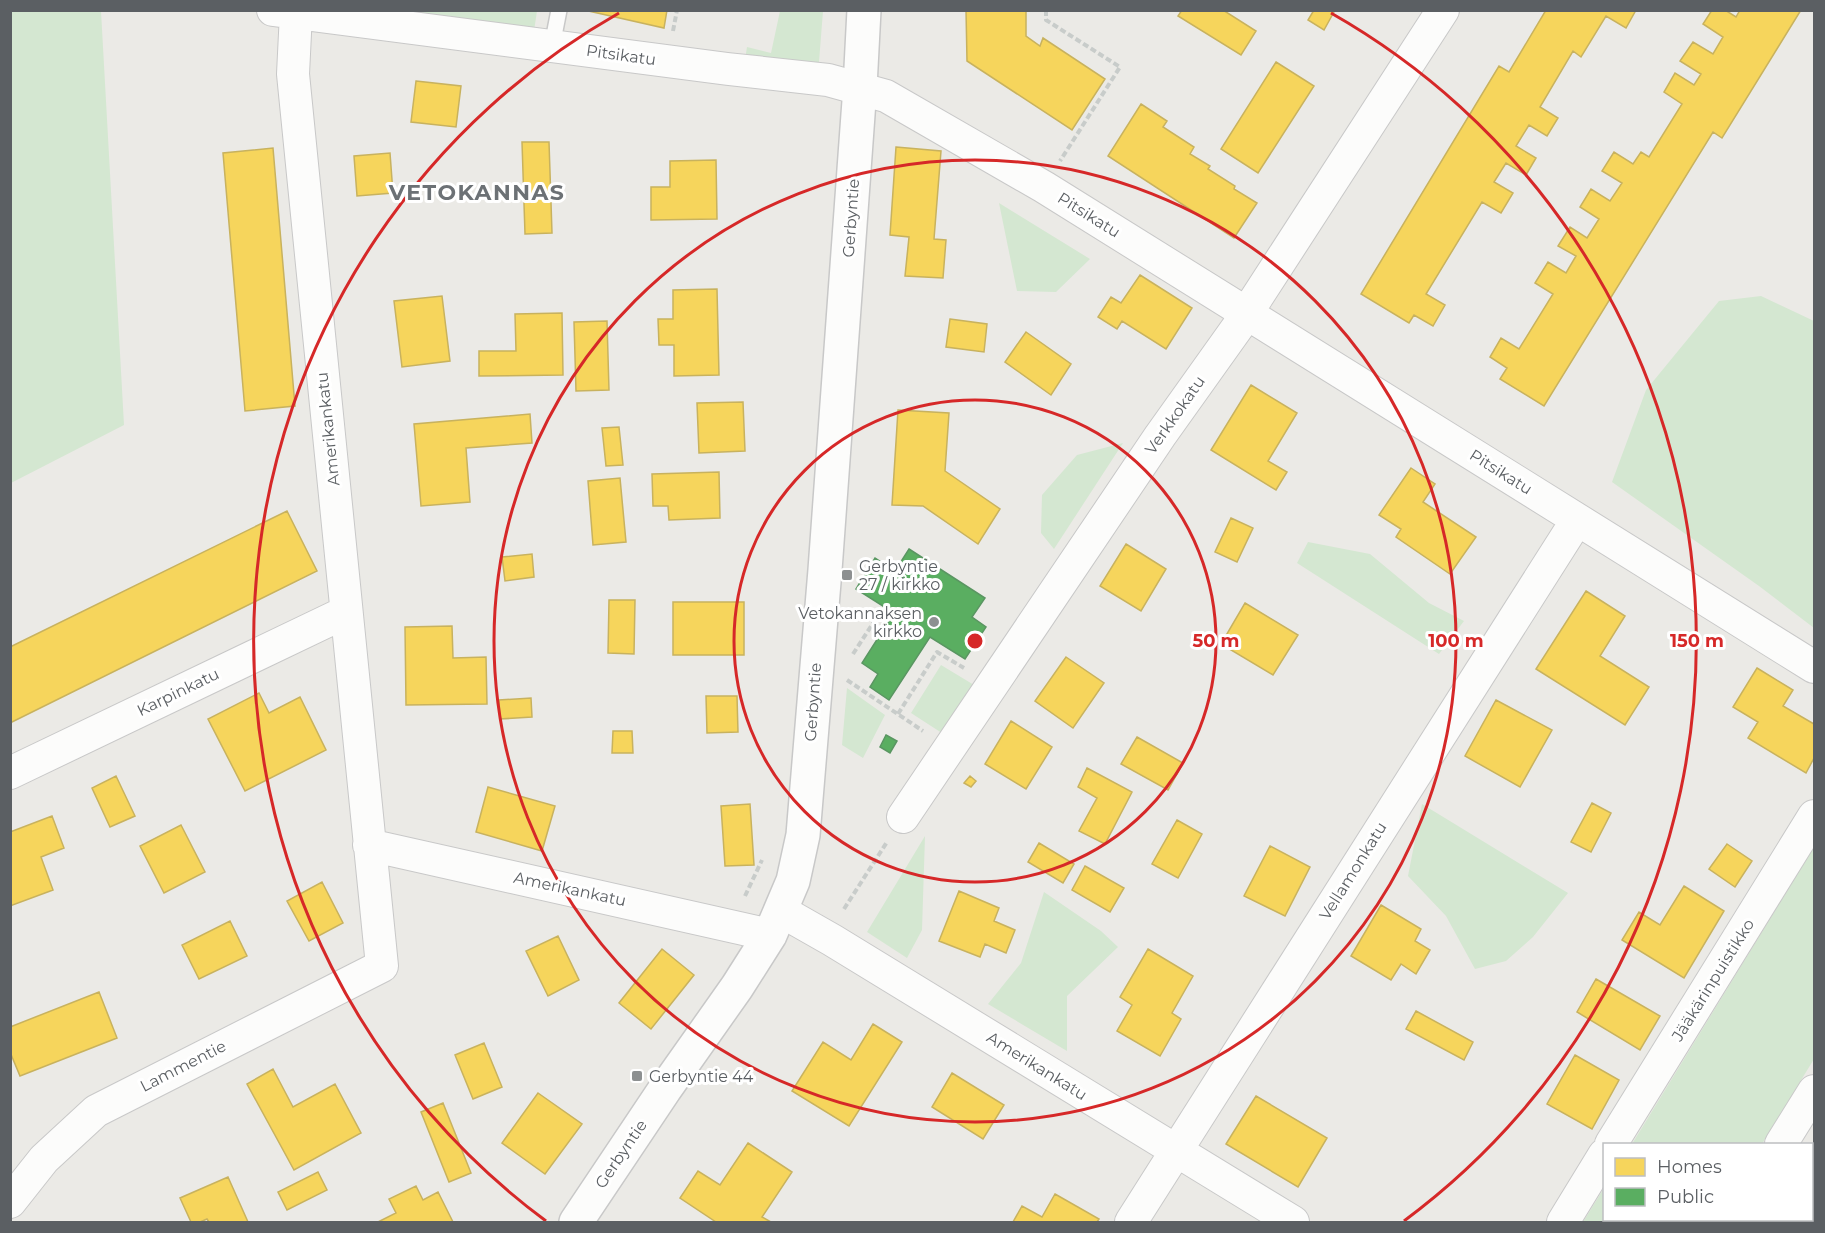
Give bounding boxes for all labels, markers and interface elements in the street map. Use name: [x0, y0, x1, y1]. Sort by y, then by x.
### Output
street label: Pitsikatu: [585, 41, 657, 69]
street label: Gerbyntie: [839, 178, 863, 258]
district label: VETOKANNAS: [388, 179, 565, 206]
street label: Pitsikatu: [1054, 188, 1124, 242]
street label: Amerikankatu: [313, 371, 343, 487]
street label: Verkkokatu: [1141, 372, 1209, 458]
street label: Pitsikatu: [1466, 445, 1536, 499]
place label: Gerbyntie 27 / kirkko: [859, 557, 940, 594]
marker: Gerbyntie 27 / kirkko: [840, 568, 854, 582]
place label: Vetokannaksen kirkko: [798, 604, 922, 641]
marker: Vetokannaksen kirkko: [927, 615, 941, 629]
text: 50 m: [1193, 630, 1239, 652]
text: 100 m: [1428, 630, 1484, 652]
text: 150 m: [1670, 630, 1724, 652]
centre of rings: [965, 631, 985, 651]
street label: Gerbyntie: [801, 662, 825, 742]
street label: Karpinkatu: [134, 664, 222, 720]
street label: Vellamonkatu: [1315, 819, 1391, 923]
street label: Amerikankatu: [512, 868, 628, 910]
street label: Jääkärinpuistikko: [1667, 915, 1758, 1045]
street label: Amerikankatu: [983, 1028, 1091, 1104]
street label: Lammentie: [137, 1036, 229, 1096]
place label: Gerbyntie 44: [649, 1067, 754, 1086]
marker: Gerbyntie 44: [630, 1069, 644, 1083]
street label: Gerbyntie: [591, 1116, 651, 1192]
legend: [1603, 1143, 1813, 1221]
text: Homes: [1657, 1156, 1722, 1178]
text: Public: [1657, 1186, 1714, 1208]

